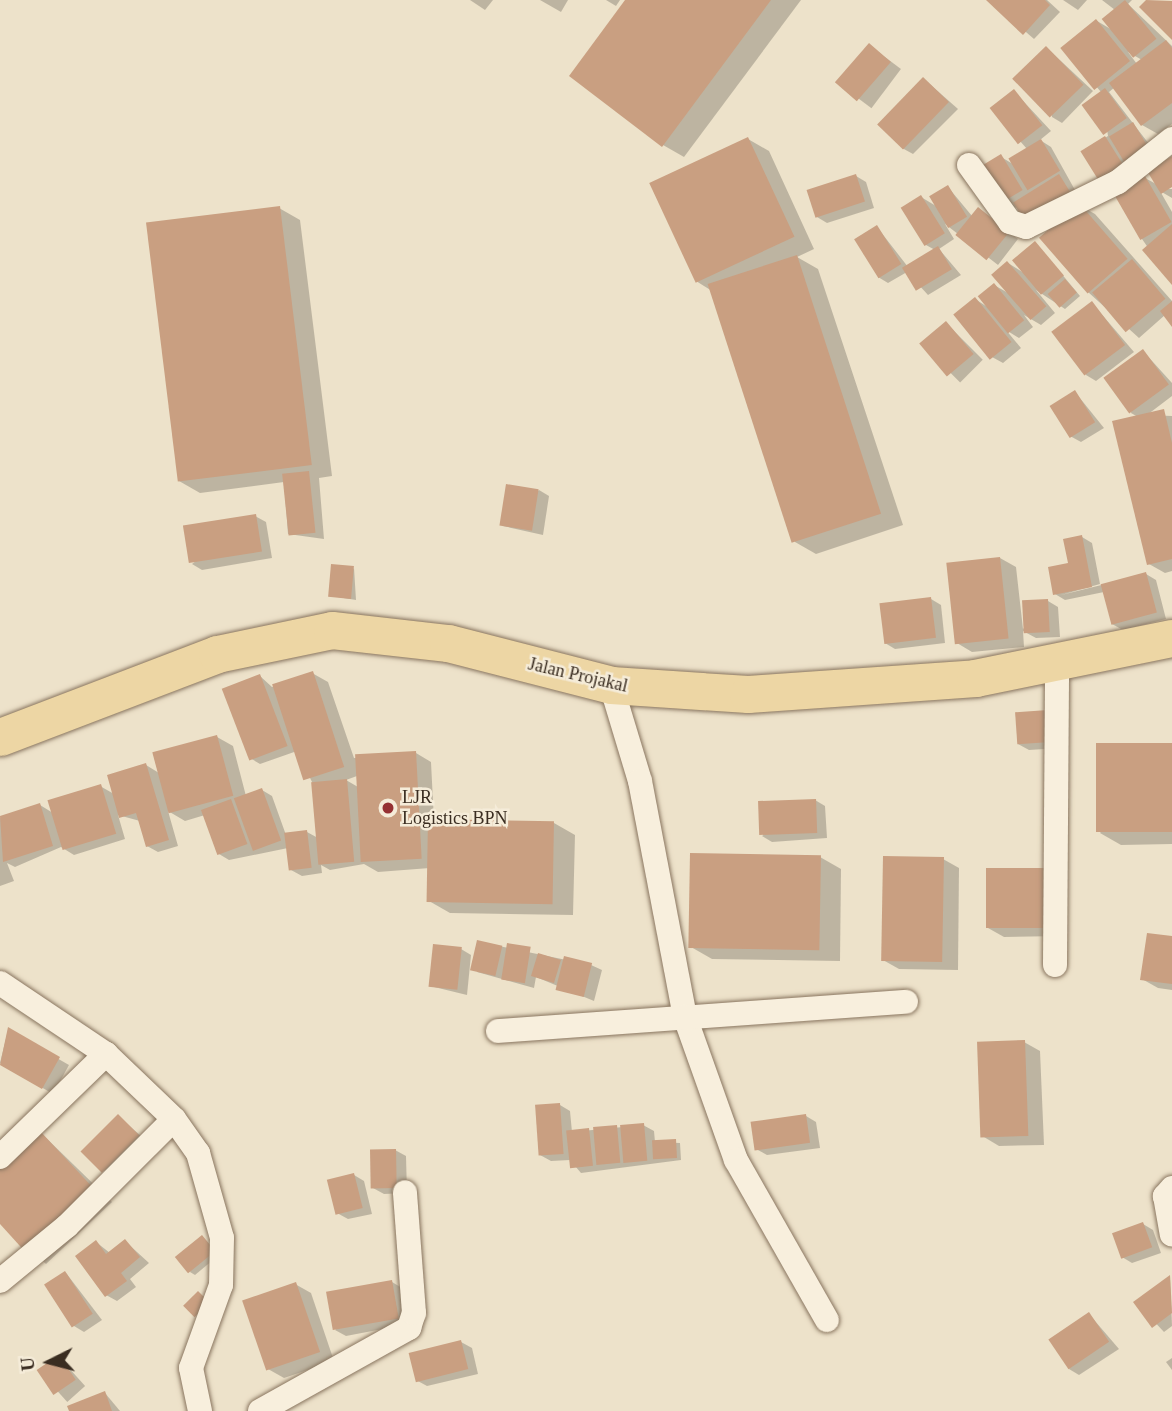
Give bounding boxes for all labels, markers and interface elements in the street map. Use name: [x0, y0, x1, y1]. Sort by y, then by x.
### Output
street label: Jalan Projakal: [526, 653, 630, 697]
place label: LJR Logistics BPN: [402, 787, 508, 830]
marker: LJR Logistics BPN: [380, 800, 396, 816]
north arrow: [14, 1327, 84, 1397]
text: U: [16, 1356, 39, 1372]

